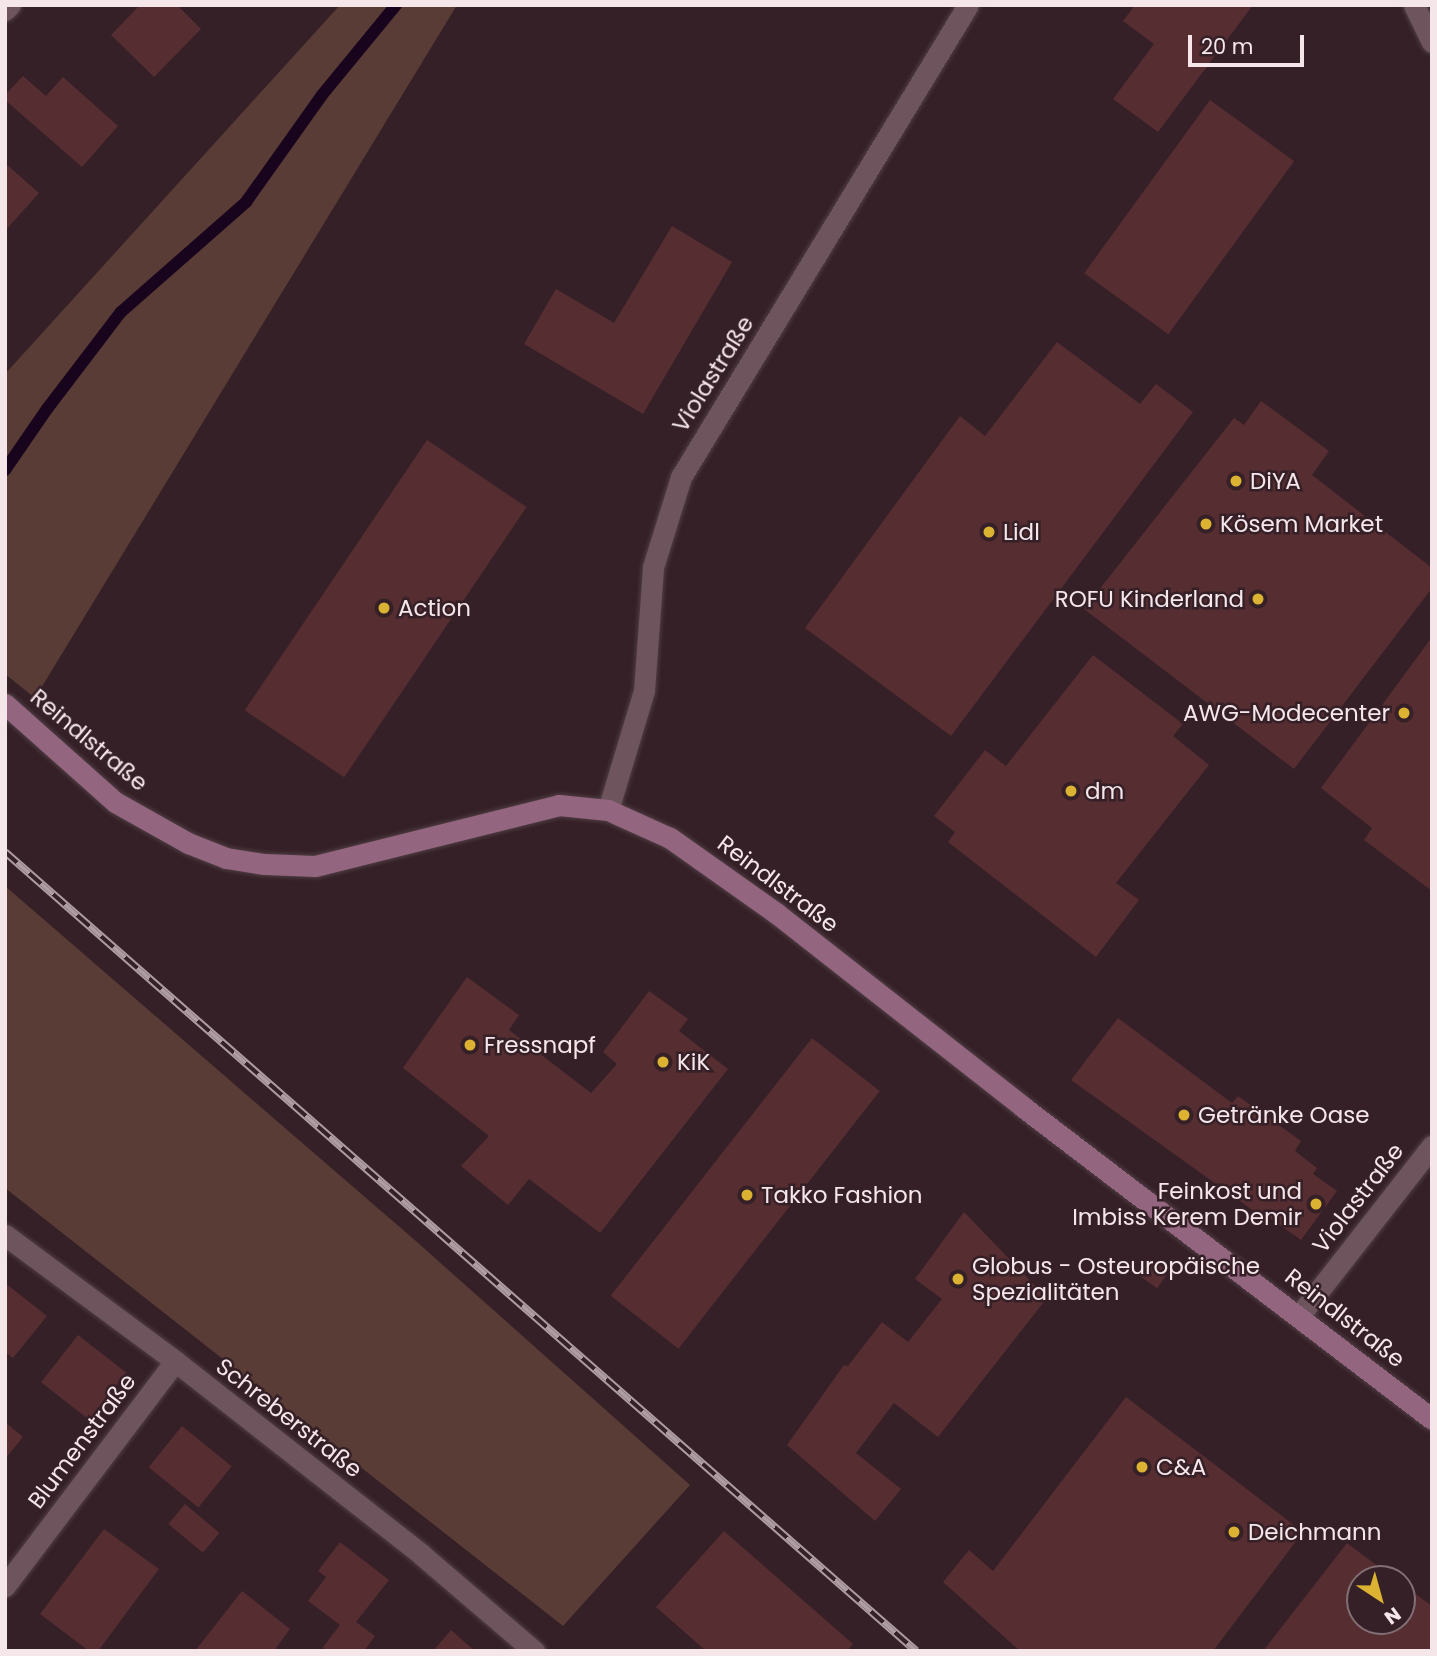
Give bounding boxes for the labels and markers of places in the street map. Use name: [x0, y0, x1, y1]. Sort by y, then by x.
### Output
place label: DiYA: [1250, 467, 1301, 495]
marker: DiYA: [1228, 473, 1244, 489]
place label: Kösem Market: [1220, 510, 1383, 538]
marker: Kösem Market: [1198, 516, 1214, 532]
place label: Lidl: [1003, 518, 1040, 546]
marker: Lidl: [981, 524, 997, 540]
place label: ROFU Kinderland: [1055, 585, 1244, 613]
marker: ROFU Kinderland: [1250, 591, 1266, 607]
place label: Action: [398, 594, 471, 622]
marker: Action: [376, 600, 392, 616]
place label: AWG-Modecenter: [1183, 699, 1390, 727]
marker: AWG-Modecenter: [1396, 705, 1412, 721]
place label: dm: [1085, 777, 1124, 805]
marker: dm: [1063, 783, 1079, 799]
place label: Fressnapf: [484, 1031, 596, 1059]
marker: Fressnapf: [462, 1037, 478, 1053]
place label: KiK: [677, 1048, 710, 1076]
marker: KiK: [655, 1054, 671, 1070]
place label: Getränke Oase: [1198, 1101, 1370, 1129]
marker: Getränke Oase: [1176, 1107, 1192, 1123]
place label: Feinkost und Imbiss Kerem Demir: [1072, 1177, 1302, 1231]
place label: Takko Fashion: [761, 1181, 923, 1209]
marker: Takko Fashion: [739, 1187, 755, 1203]
marker: Feinkost und Imbiss Kerem Demir: [1308, 1196, 1324, 1212]
place label: Globus - Osteuropäische Spezialitäten: [972, 1252, 1260, 1306]
marker: Globus - Osteuropäische Spezialitäten: [950, 1271, 966, 1287]
place label: C&A: [1156, 1453, 1206, 1481]
marker: C&A: [1134, 1459, 1150, 1475]
place label: Deichmann: [1248, 1518, 1382, 1546]
marker: Deichmann: [1226, 1524, 1242, 1540]

